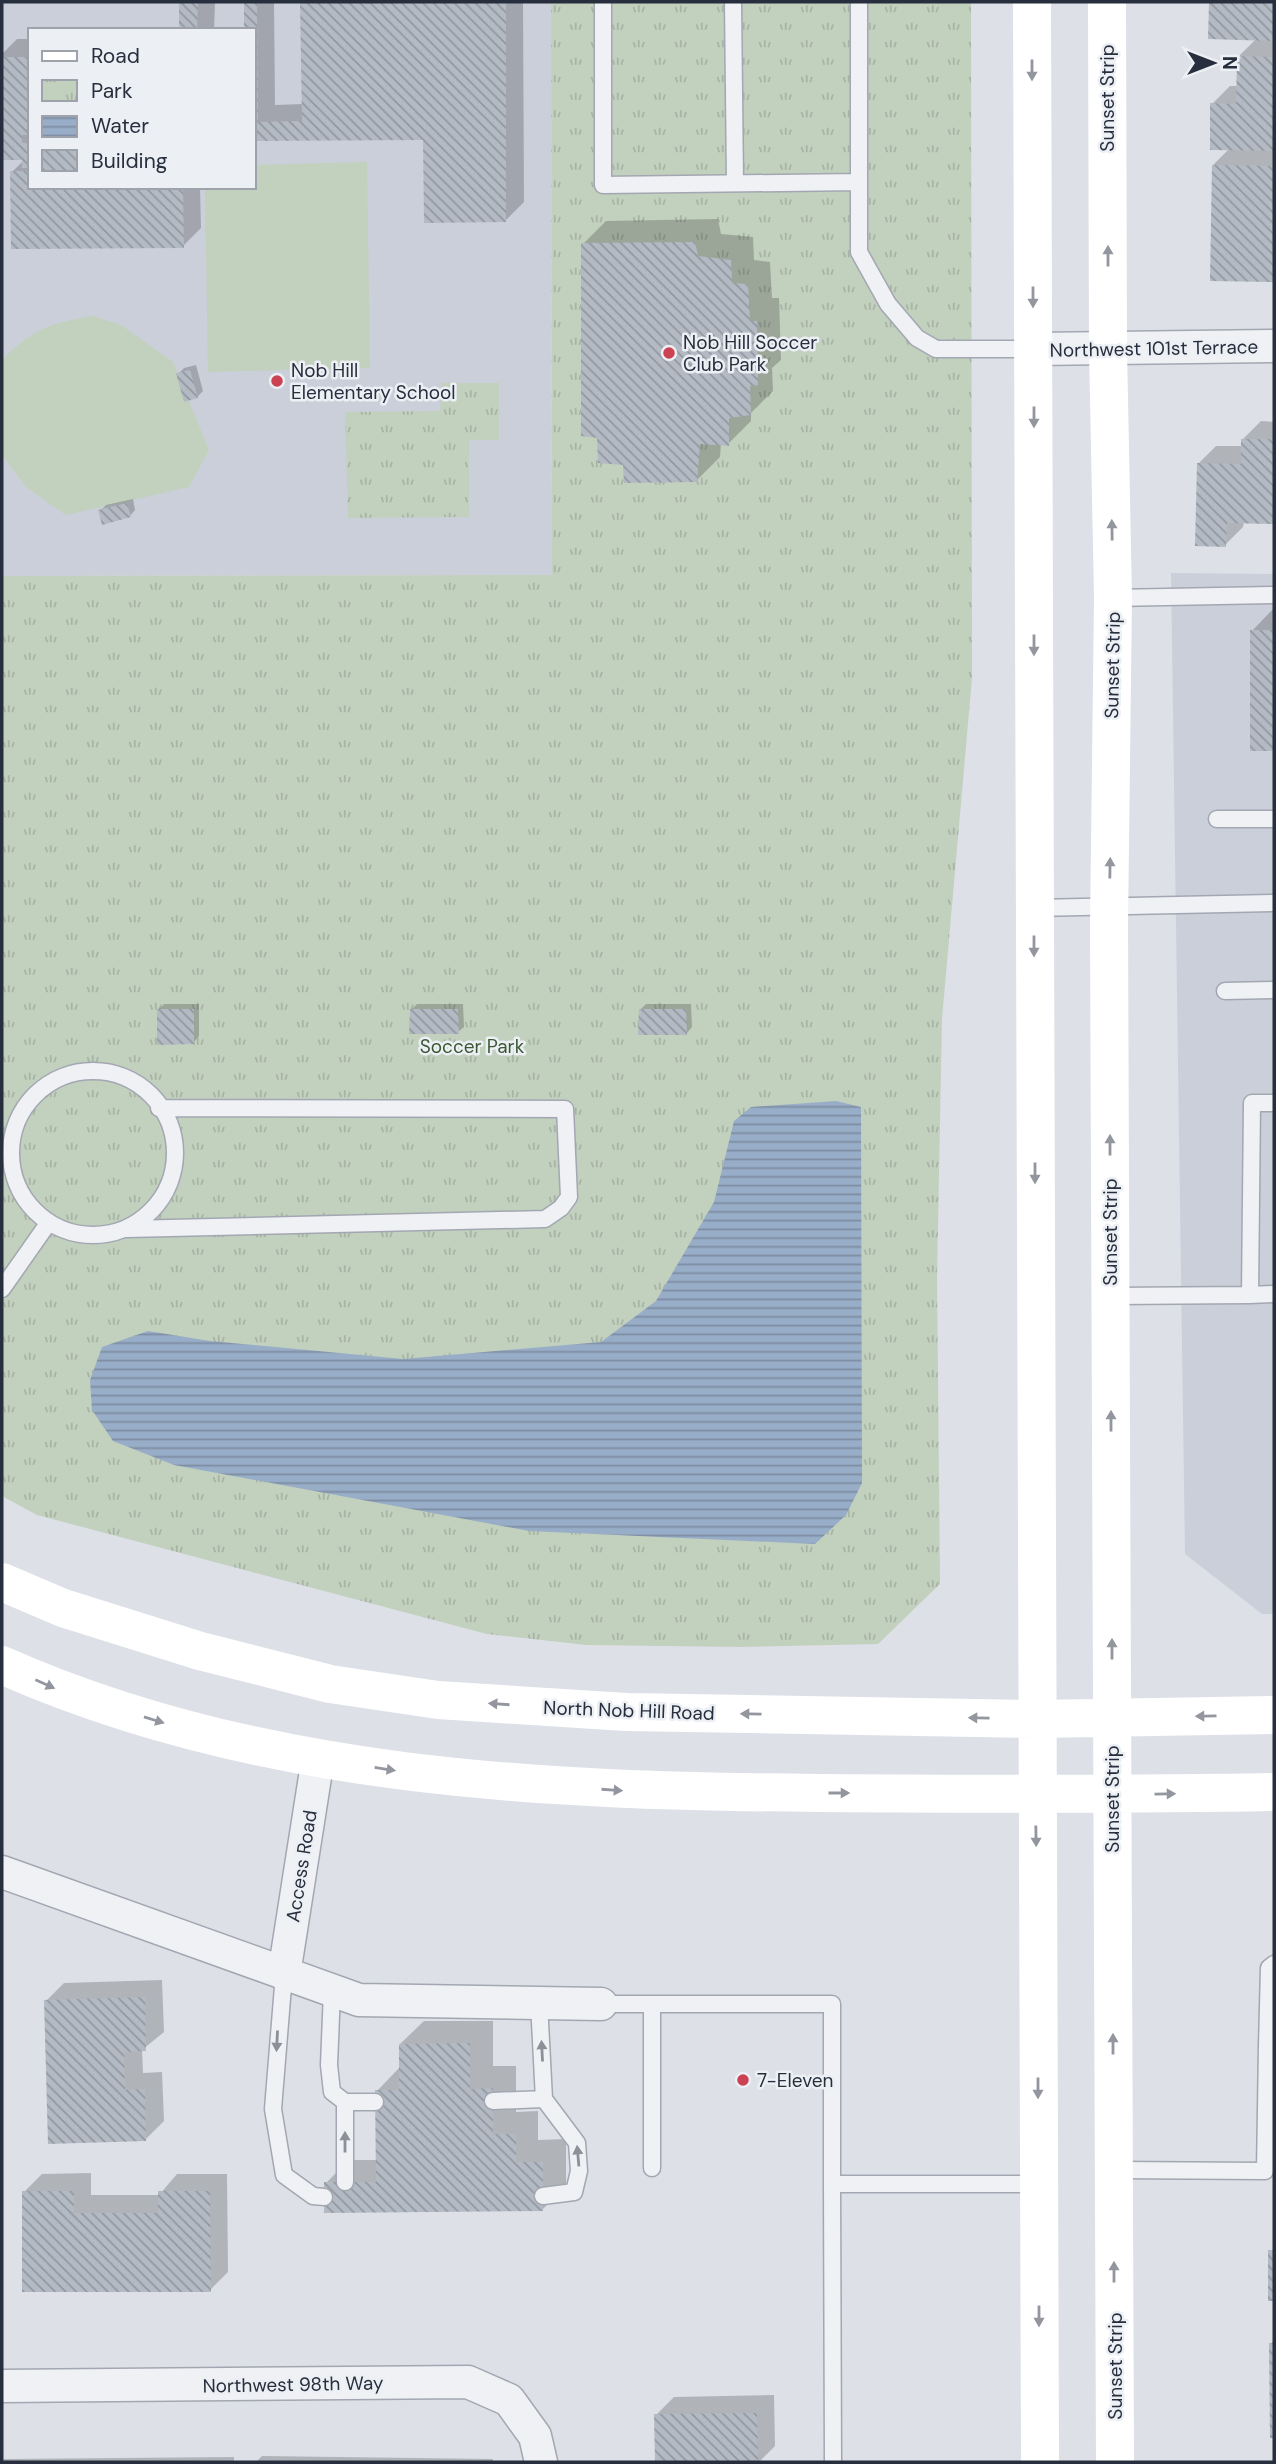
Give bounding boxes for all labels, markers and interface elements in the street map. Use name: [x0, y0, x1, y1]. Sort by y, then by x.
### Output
legend: [28, 28, 256, 189]
north arrow: [1178, 28, 1248, 98]
text: Road: [91, 42, 140, 70]
street label: Sunset Strip: [1095, 44, 1120, 152]
text: N: [1217, 56, 1242, 70]
one-way arrow: [1026, 59, 1038, 81]
text: Park: [91, 77, 133, 105]
text: Water: [91, 112, 149, 140]
text: Building: [91, 147, 168, 175]
one-way arrow: [1102, 245, 1114, 267]
one-way arrow: [1027, 287, 1039, 309]
place label: Nob Hill Soccer Club Park: [683, 330, 817, 377]
street label: Northwest 101st Terrace: [1049, 334, 1259, 363]
marker: Nob Hill Soccer Club Park: [661, 345, 677, 361]
place label: Nob Hill Elementary School: [291, 358, 455, 405]
marker: Nob Hill Elementary School: [269, 373, 285, 389]
one-way arrow: [1028, 407, 1040, 429]
one-way arrow: [1106, 519, 1117, 541]
street label: Sunset Strip: [1099, 611, 1126, 719]
one-way arrow: [1028, 634, 1040, 656]
one-way arrow: [1104, 857, 1116, 879]
one-way arrow: [1028, 935, 1040, 957]
park label: Soccer Park: [420, 1034, 525, 1059]
one-way arrow: [1104, 1133, 1116, 1155]
one-way arrow: [1029, 1163, 1041, 1185]
street label: Sunset Strip: [1098, 1178, 1123, 1286]
one-way arrow: [1105, 1410, 1117, 1432]
one-way arrow: [1106, 1637, 1118, 1659]
one-way arrow: [35, 1678, 55, 1690]
street label: North Nob Hill Road: [543, 1695, 715, 1726]
one-way arrow: [488, 1698, 510, 1709]
one-way arrow: [740, 1708, 762, 1720]
one-way arrow: [1195, 1710, 1217, 1722]
one-way arrow: [967, 1712, 989, 1724]
one-way arrow: [144, 1715, 165, 1725]
street label: Sunset Strip: [1100, 1745, 1125, 1853]
one-way arrow: [374, 1764, 396, 1775]
one-way arrow: [601, 1785, 623, 1796]
one-way arrow: [828, 1787, 850, 1799]
one-way arrow: [1154, 1788, 1176, 1800]
street label: Access Road: [280, 1808, 323, 1924]
one-way arrow: [1030, 1826, 1042, 1848]
one-way arrow: [271, 2031, 282, 2053]
one-way arrow: [1107, 2033, 1119, 2055]
one-way arrow: [536, 2040, 547, 2062]
place label: 7-Eleven: [757, 2068, 833, 2093]
marker: 7-Eleven: [735, 2072, 751, 2088]
one-way arrow: [1032, 2078, 1044, 2100]
one-way arrow: [339, 2131, 351, 2153]
one-way arrow: [572, 2145, 583, 2167]
one-way arrow: [1108, 2260, 1120, 2282]
one-way arrow: [1034, 2305, 1045, 2327]
street label: Sunset Strip: [1103, 2312, 1128, 2420]
street label: Northwest 98th Way: [202, 2370, 384, 2399]

